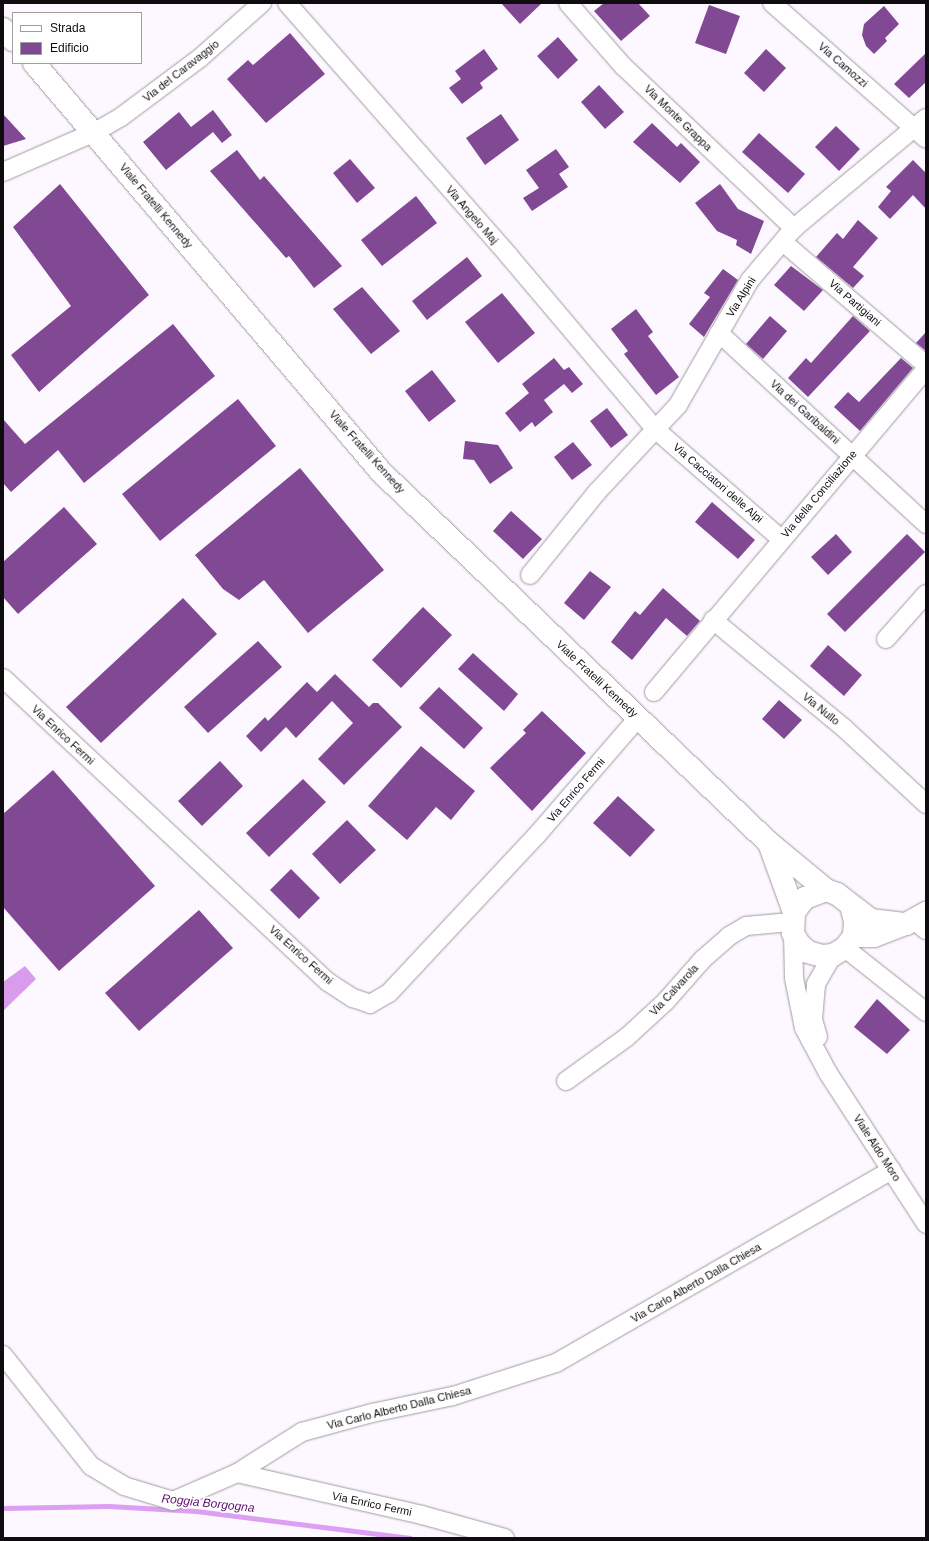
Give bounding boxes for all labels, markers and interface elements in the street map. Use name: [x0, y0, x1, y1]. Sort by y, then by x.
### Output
legend: [12, 12, 142, 64]
text: Strada: [50, 21, 85, 35]
street label: Via del Caravaggio: [140, 37, 222, 105]
street label: Via Camozzi: [815, 40, 871, 90]
text: Edificio: [50, 41, 89, 55]
street label: Via Monte Grappa: [641, 82, 715, 154]
street label: Viale Fratelli Kennedy: [117, 161, 195, 251]
street label: Via Angelo Maj: [443, 183, 501, 247]
street label: Via Alpini: [723, 274, 759, 320]
street label: Via Partigiani: [826, 277, 884, 329]
street label: Via dei Garibaldini: [767, 377, 843, 447]
street label: Viale Fratelli Kennedy: [326, 408, 408, 496]
street label: Via Cacciatori delle Alpi: [670, 440, 766, 526]
street label: Via della Conciliazione: [778, 447, 860, 541]
street label: Viale Fratelli Kennedy: [553, 638, 641, 720]
street label: Via Nullo: [800, 690, 842, 728]
street label: Via Enrico Fermi: [29, 703, 97, 767]
street label: Via Enrico Fermi: [544, 755, 608, 825]
street label: Via Enrico Fermi: [266, 923, 336, 987]
street label: Via Calvarola: [647, 962, 701, 1018]
street label: Viale Aldo Moro: [850, 1112, 904, 1184]
street label: Via Carlo Alberto Dalla Chiesa: [628, 1240, 764, 1326]
street label: Via Carlo Alberto Dalla Chiesa: [325, 1384, 473, 1432]
street label: Via Enrico Fermi: [331, 1489, 413, 1519]
water label: Roggia Borgogna: [161, 1492, 255, 1516]

